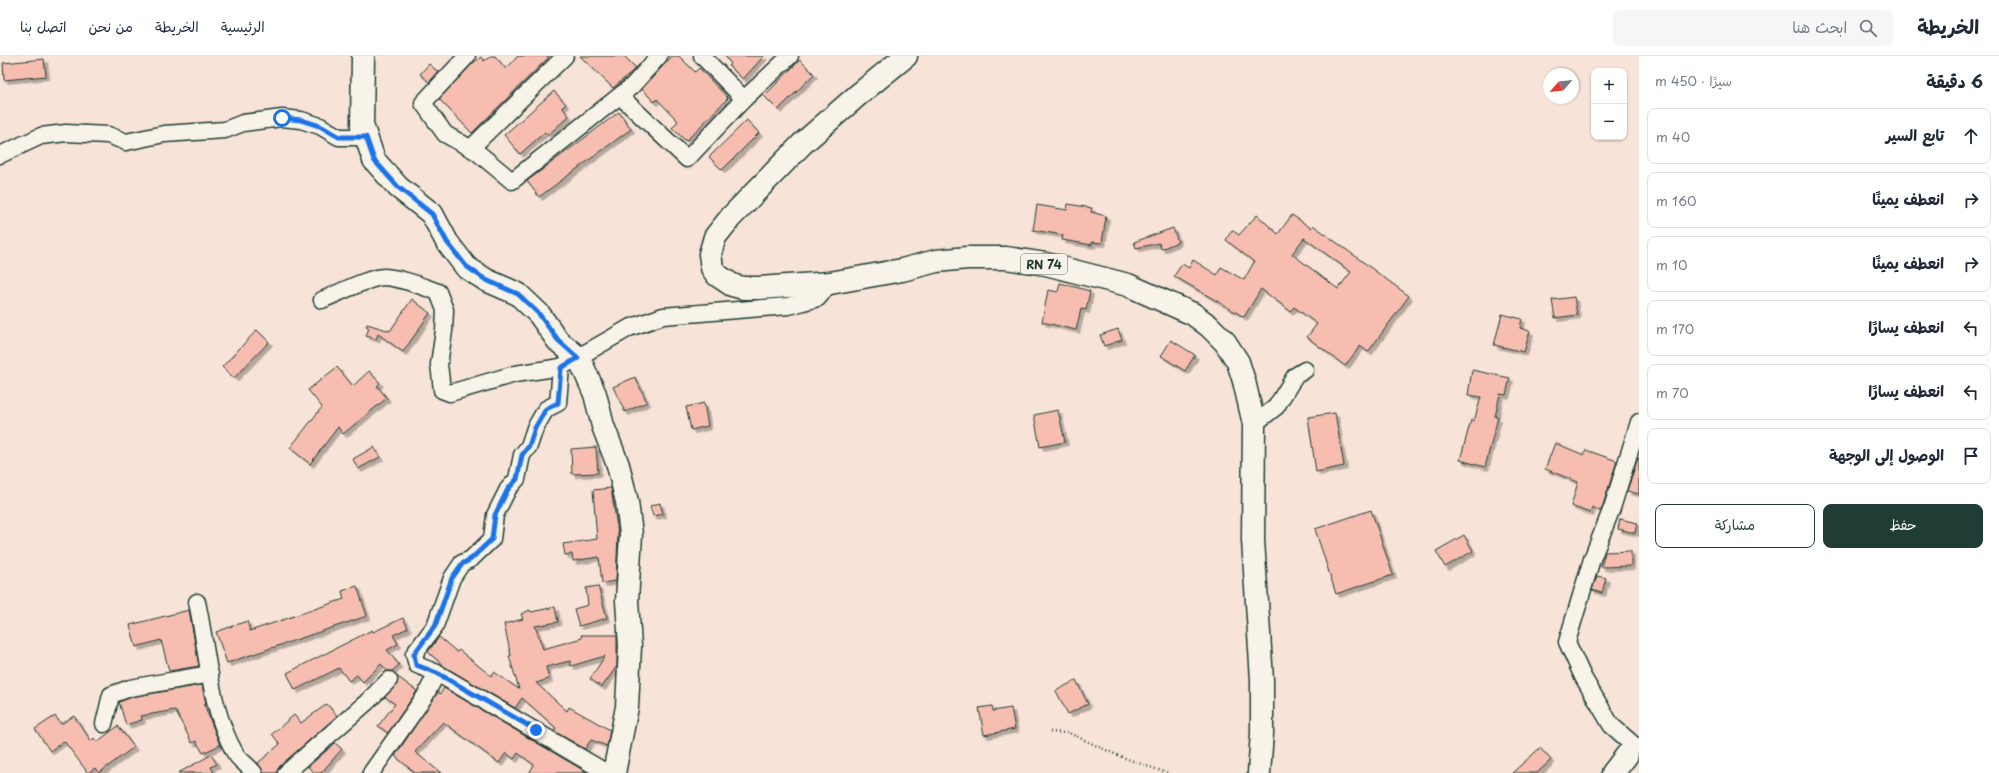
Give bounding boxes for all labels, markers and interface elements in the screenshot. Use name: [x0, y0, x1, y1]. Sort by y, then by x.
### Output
search box: [1613, 10, 1893, 46]
text: الخريطة: [1917, 12, 1979, 40]
text: ابحث هنا: [1792, 15, 1847, 38]
text: اتصل بنا: [20, 16, 66, 37]
text: من نحن: [88, 16, 133, 37]
text: الخريطة: [155, 16, 199, 37]
text: الرئيسية: [221, 16, 265, 37]
icon: search: [1857, 17, 1879, 39]
north arrow: [1543, 68, 1579, 104]
map controls: [1591, 68, 1627, 140]
button: +: [1591, 68, 1627, 104]
text: 6 دقيقة: [1926, 68, 1983, 94]
text: سيرًا · 450 m: [1655, 71, 1732, 90]
button: −: [1591, 104, 1627, 140]
route start: [273, 109, 291, 127]
text: تابع السير: [1886, 123, 1944, 146]
icon: ahead: [1960, 125, 1982, 147]
text: 40 m: [1656, 127, 1690, 146]
text: انعطف يمينًا: [1872, 187, 1944, 210]
icon: right: [1960, 189, 1982, 211]
text: 160 m: [1656, 191, 1697, 210]
text: انعطف يمينًا: [1872, 251, 1944, 274]
icon: right: [1960, 253, 1982, 275]
road number: RN 74: [1021, 254, 1067, 274]
text: 10 m: [1656, 255, 1687, 274]
text: انعطف يسارًا: [1868, 315, 1944, 338]
icon: left: [1960, 317, 1982, 339]
text: 170 m: [1656, 319, 1694, 338]
text: انعطف يسارًا: [1868, 379, 1944, 402]
icon: left: [1960, 381, 1982, 403]
text: 70 m: [1656, 383, 1689, 402]
text: الوصول إلى الوجهة: [1829, 443, 1944, 466]
icon: arrive: [1960, 445, 1982, 467]
button: مشاركة: [1655, 504, 1815, 548]
button: حفظ: [1823, 504, 1983, 548]
route end: [527, 721, 545, 739]

